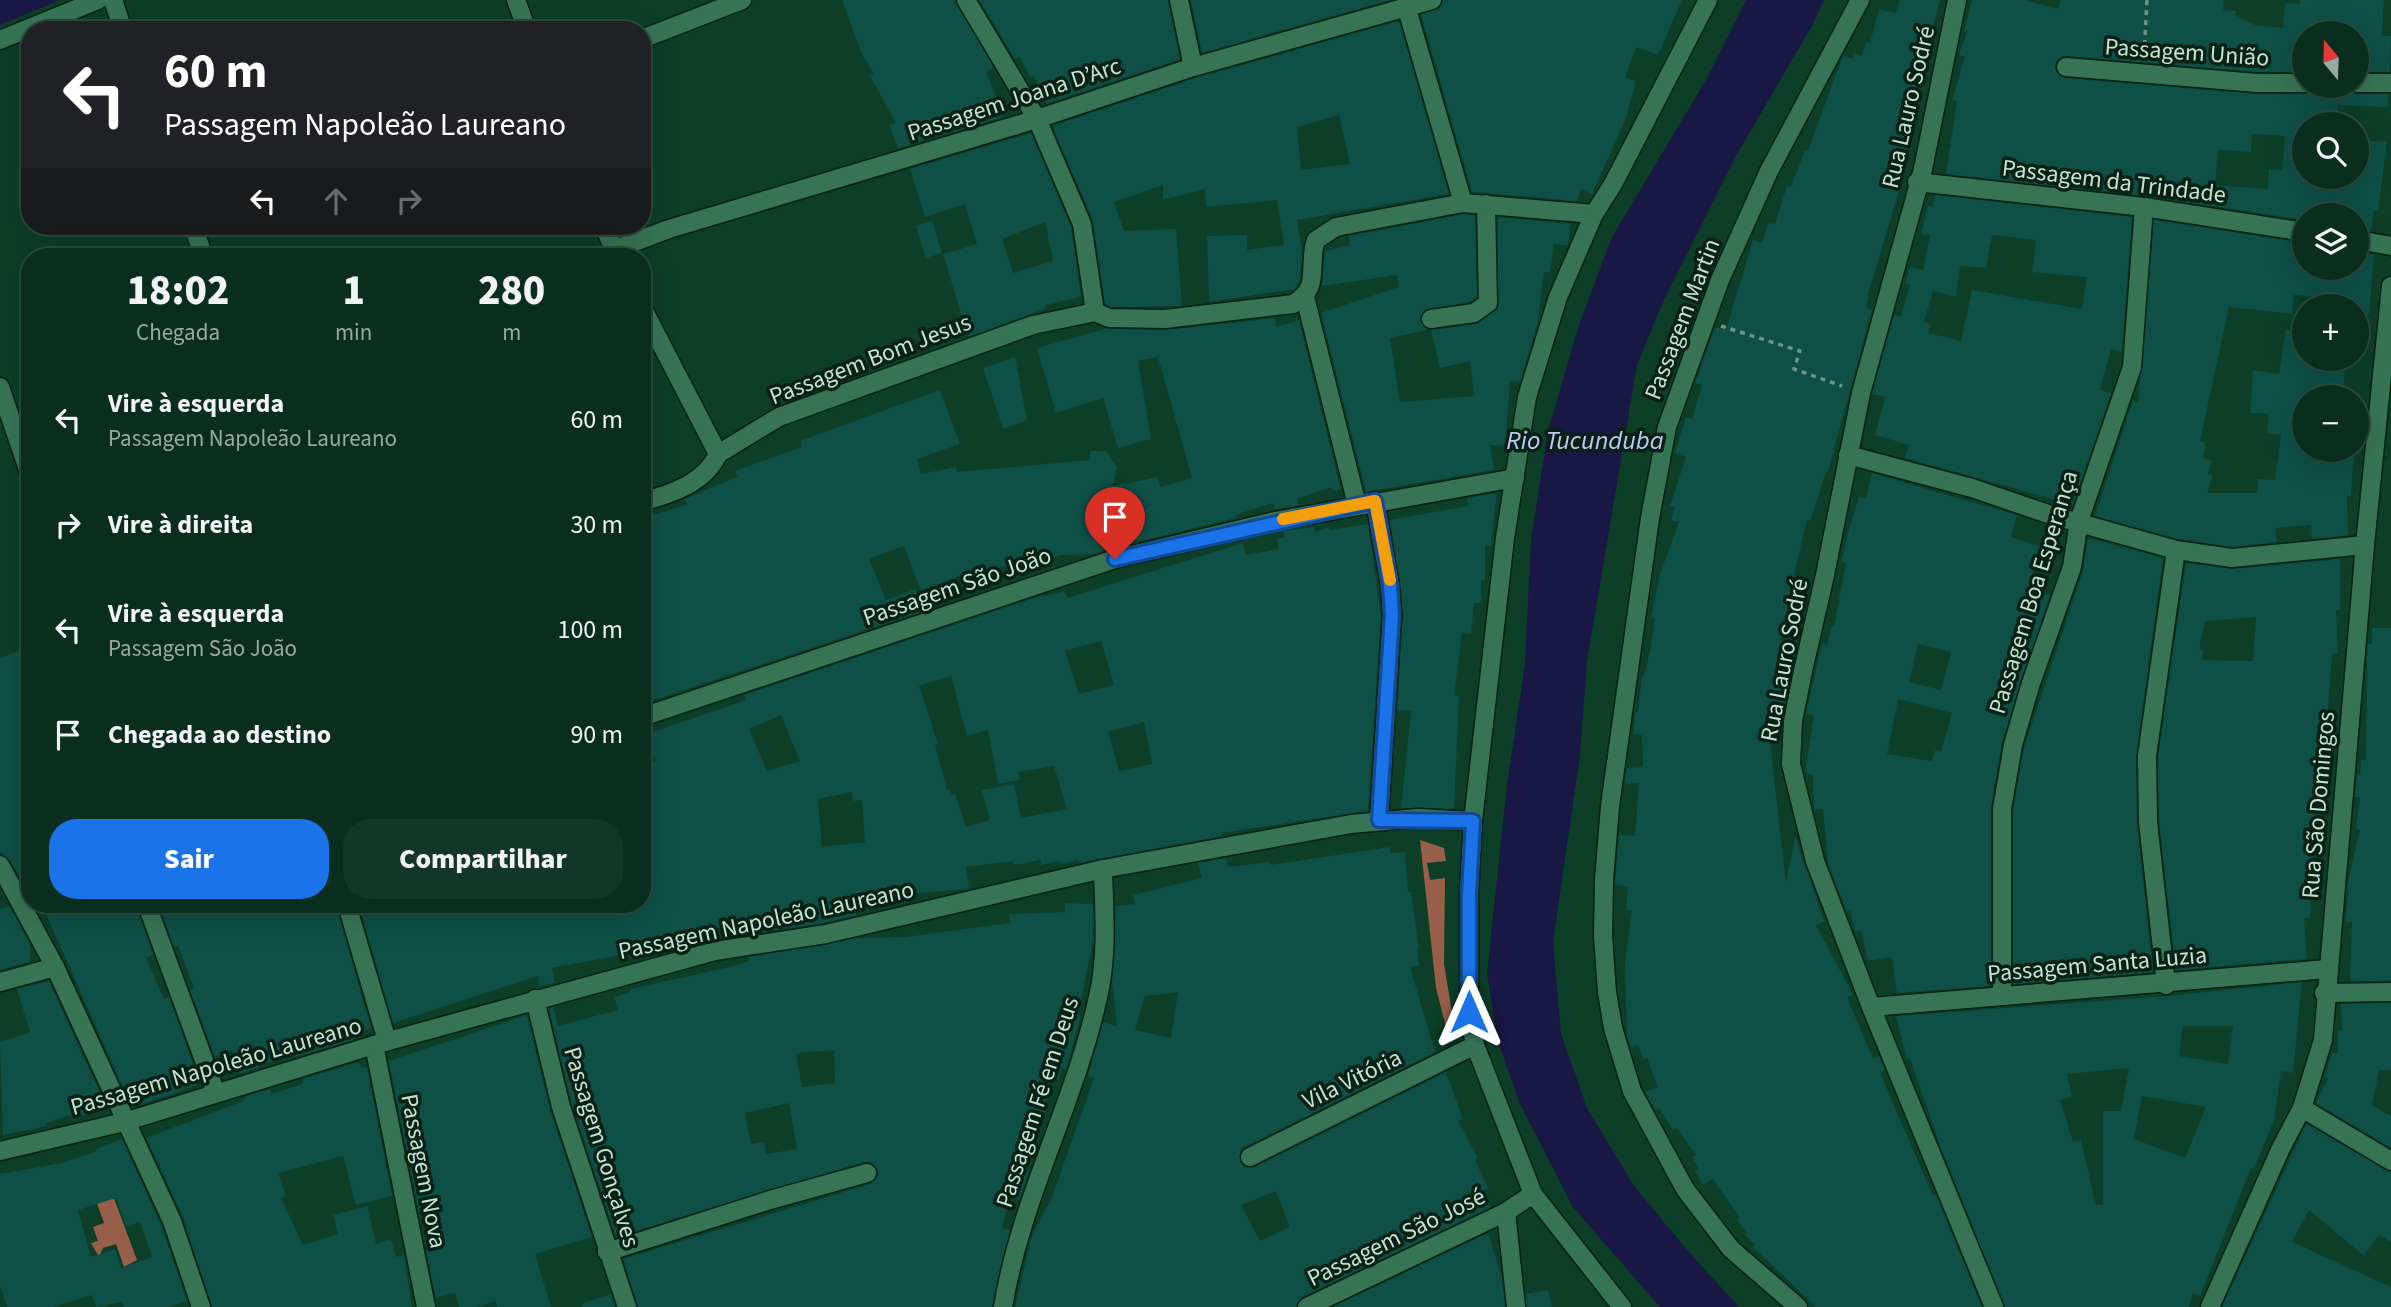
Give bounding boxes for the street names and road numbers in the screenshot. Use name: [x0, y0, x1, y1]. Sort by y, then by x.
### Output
street label: Rua Lauro Sodré: [1873, 23, 1944, 192]
street label: Passagem União: [2104, 29, 2270, 76]
street label: Passagem Joana D’Arc: [903, 48, 1125, 150]
street label: Passagem da Trindade: [2000, 150, 2228, 213]
street label: Passagem Martin: [1636, 233, 1729, 405]
street label: Passagem Bom Jesus: [764, 305, 976, 414]
street label: Passagem Boa Esperança: [1980, 466, 2087, 718]
street label: Passagem São João: [858, 538, 1056, 635]
street label: Rua Lauro Sodré: [1752, 576, 1817, 745]
street label: Rua São Domingos: [2293, 710, 2344, 900]
street label: Passagem Napoleão Laureano: [615, 872, 917, 969]
street label: Passagem Santa Luzia: [1986, 937, 2208, 992]
street label: Passagem Fé em Deus: [987, 992, 1088, 1212]
street label: Passagem Napoleão Laureano: [66, 1008, 366, 1125]
street label: Vila Vitória: [1297, 1040, 1408, 1119]
street label: Passagem Gonçalves: [554, 1042, 649, 1252]
street label: Passagem Nova: [391, 1091, 456, 1251]
street label: Passagem São José: [1301, 1179, 1491, 1296]

